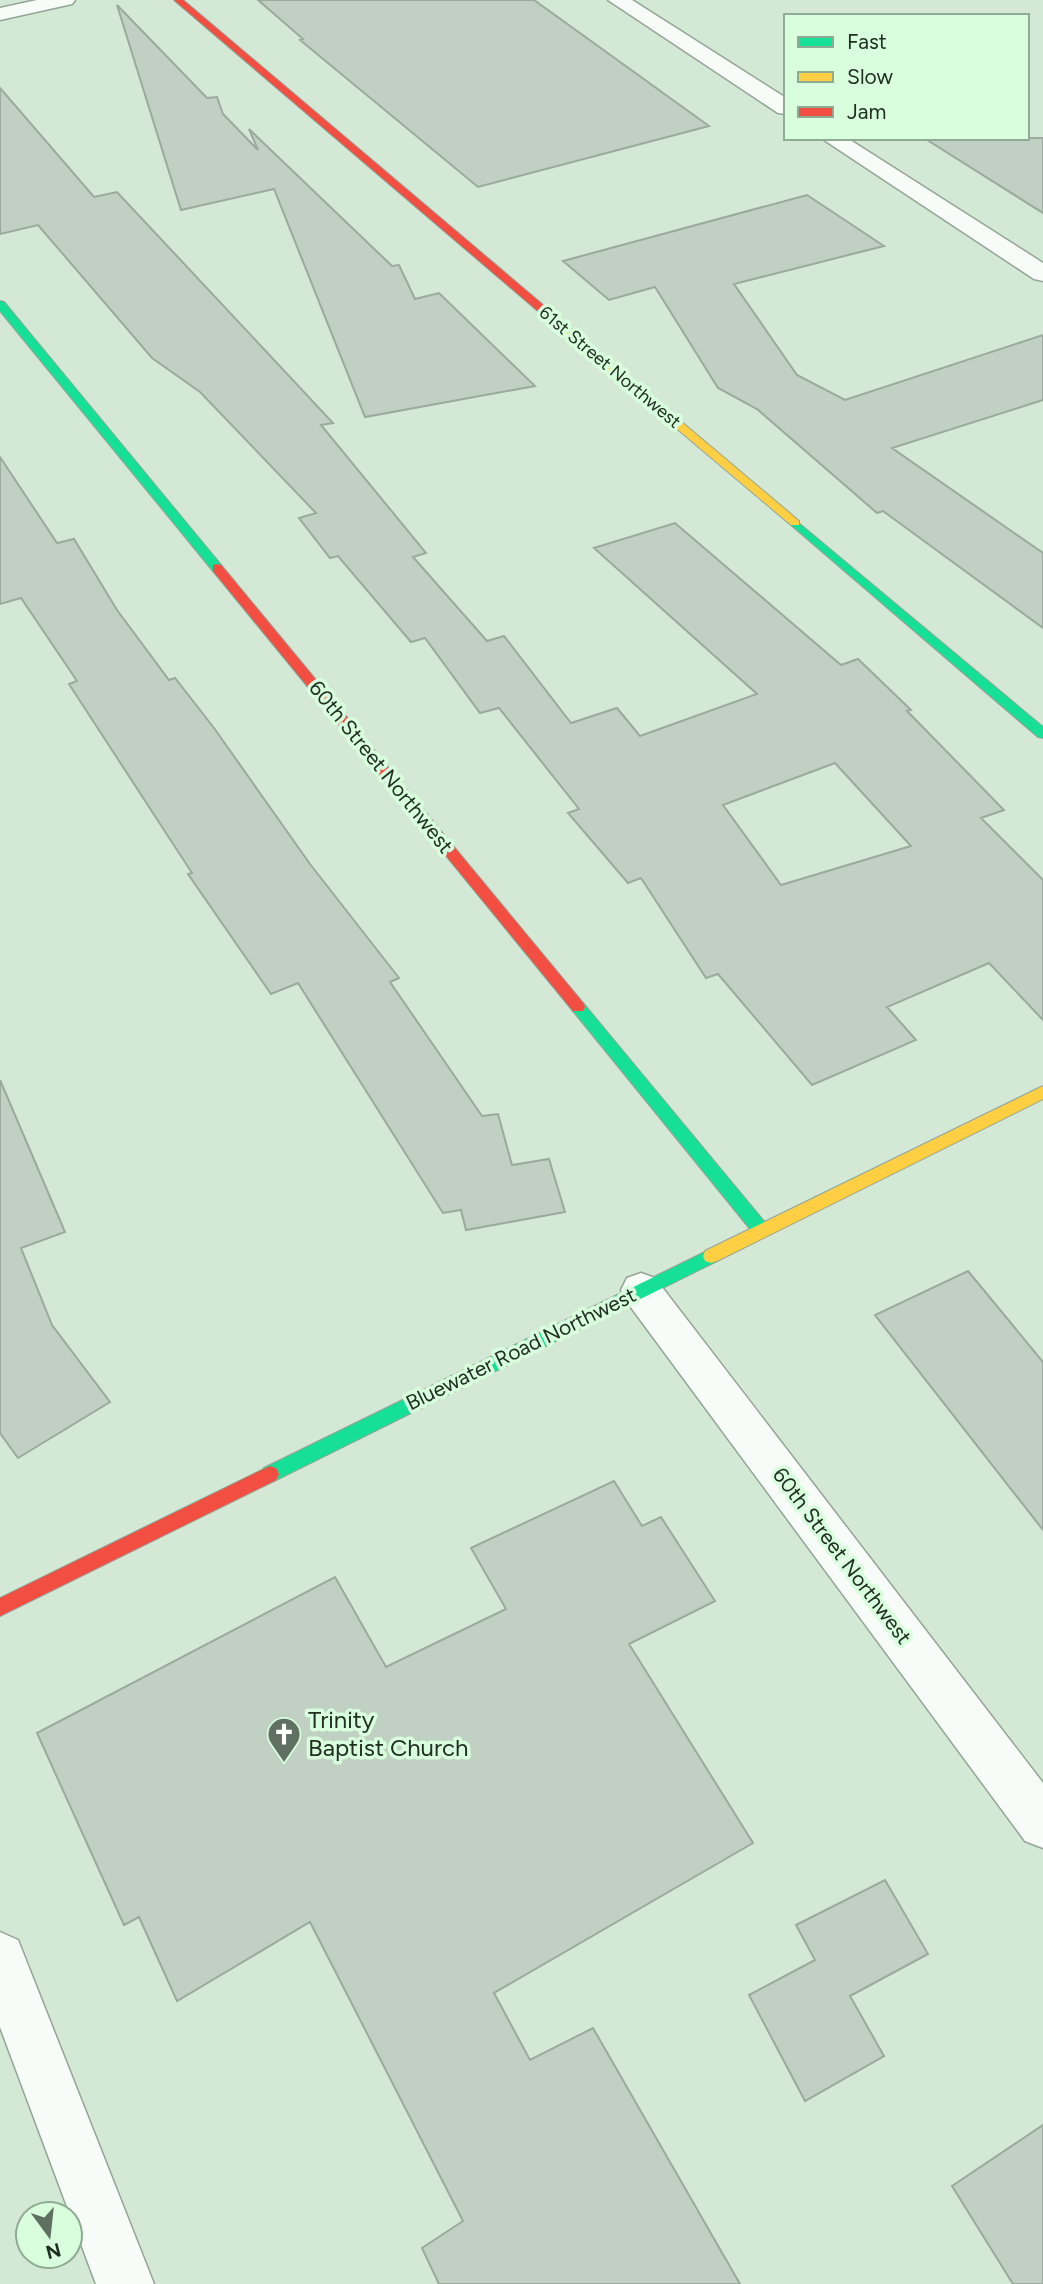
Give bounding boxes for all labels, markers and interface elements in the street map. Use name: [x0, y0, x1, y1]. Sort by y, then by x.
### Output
legend: [784, 14, 1029, 140]
text: Fast: [847, 29, 887, 54]
text: Slow: [847, 64, 893, 89]
text: Jam: [847, 99, 886, 124]
street label: 61st Street Northwest: [535, 301, 685, 433]
street label: 60th Street Northwest: [304, 675, 459, 858]
street label: Bluewater Road Northwest: [402, 1282, 640, 1415]
street label: 60th Street Northwest: [768, 1462, 917, 1649]
place label: Trinity Baptist Church: [308, 1705, 469, 1762]
church icon: Trinity Baptist Church: [265, 1715, 303, 1764]
north arrow: [14, 2200, 84, 2270]
text: N: [43, 2238, 63, 2264]

